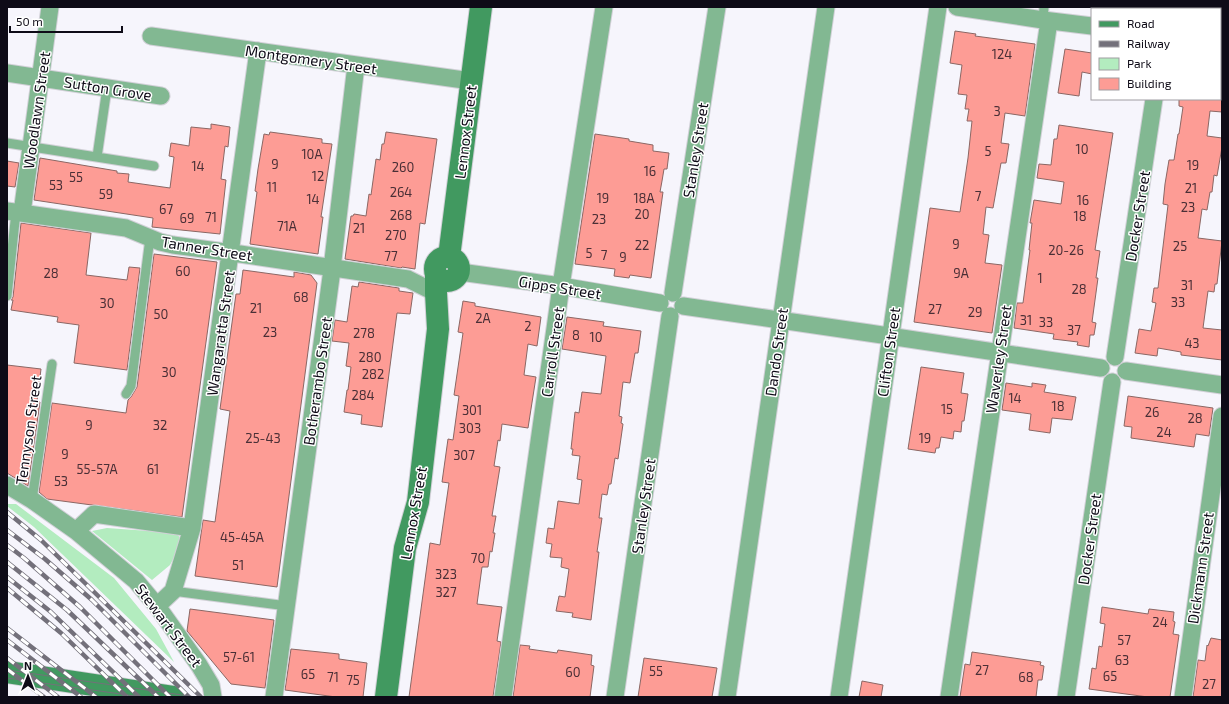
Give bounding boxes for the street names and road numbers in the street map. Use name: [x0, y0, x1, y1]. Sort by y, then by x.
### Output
street label: Montgomery Street: [244, 41, 378, 77]
street label: Woodlawn Street: [19, 50, 53, 170]
street label: Sutton Grove: [63, 72, 153, 104]
street label: Lennox Street: [450, 84, 480, 180]
street label: Stanley Street: [679, 101, 711, 199]
street label: Docker Street: [1121, 169, 1153, 263]
street label: Tanner Street: [160, 232, 254, 264]
street label: Wangaratta Street: [202, 269, 238, 397]
street label: Gipps Street: [518, 272, 603, 302]
street label: Waverley Street: [981, 303, 1015, 414]
street label: Carroll Street: [537, 306, 567, 398]
street label: Dando Street: [761, 306, 791, 397]
street label: Clifton Street: [873, 306, 903, 398]
street label: Botherambo Street: [299, 315, 335, 447]
street label: Tennyson Street: [11, 374, 45, 486]
street label: Stanley Street: [627, 457, 659, 555]
street label: Lennox Street: [396, 465, 430, 561]
street label: Docker Street: [1074, 492, 1104, 586]
street label: Dickmann Street: [1183, 511, 1217, 625]
street label: Stewart Street: [132, 580, 206, 670]

